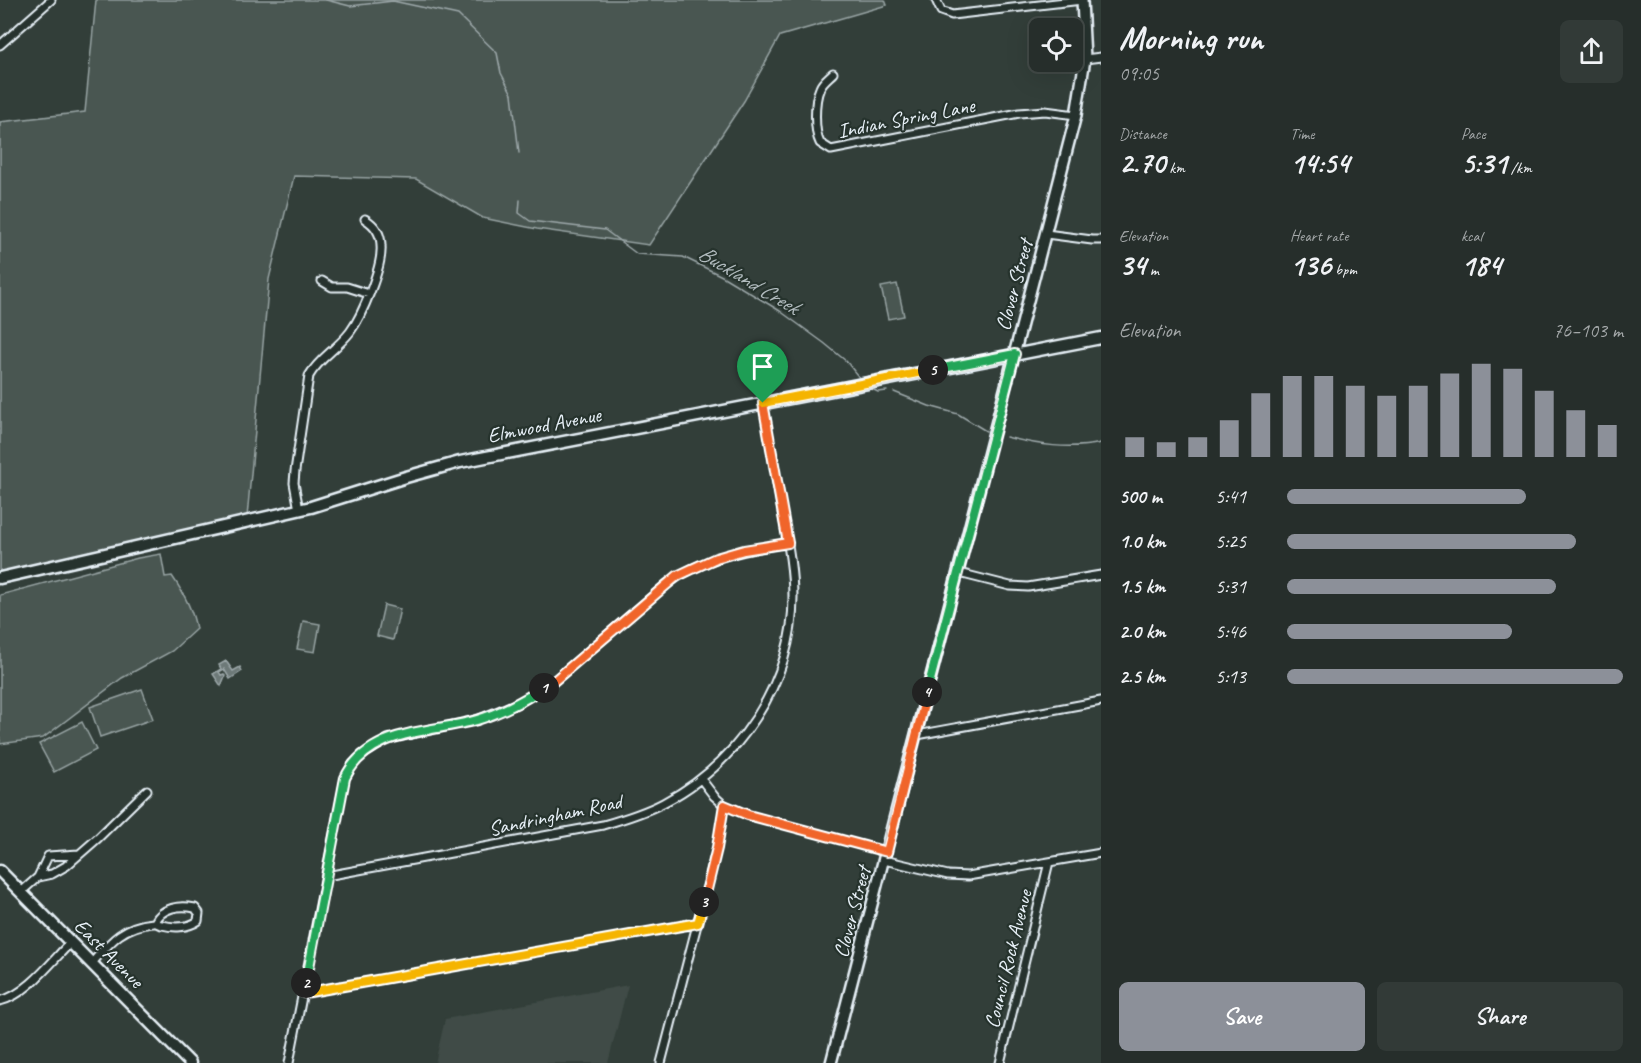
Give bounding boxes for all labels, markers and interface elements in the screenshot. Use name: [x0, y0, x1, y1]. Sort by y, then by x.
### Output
text: Morning run: [1119, 17, 1263, 59]
map controls: [1029, 18, 1083, 72]
button: locate: [1029, 18, 1083, 72]
button: share: [1560, 20, 1623, 83]
text: 09:05: [1119, 61, 1159, 86]
street label: Indian Spring Lane: [835, 92, 978, 144]
text: Distance: [1119, 124, 1167, 144]
text: Time: [1290, 124, 1314, 144]
text: Pace: [1461, 124, 1486, 144]
text: 2.70: [1119, 144, 1165, 182]
text: 14:54: [1290, 144, 1349, 182]
text: 5:31: [1461, 144, 1507, 182]
text: km: [1165, 158, 1185, 178]
text: /km: [1507, 158, 1532, 178]
text: Elevation: [1119, 226, 1168, 246]
text: Heart rate: [1290, 226, 1348, 246]
text: kcal: [1461, 226, 1482, 246]
street label: Clover Street: [989, 234, 1039, 333]
water label: Buckland Creek: [693, 239, 807, 323]
text: 34: [1119, 246, 1146, 284]
text: 136: [1290, 246, 1331, 284]
text: 184: [1461, 246, 1502, 284]
text: m: [1146, 260, 1159, 280]
text: bpm: [1331, 260, 1357, 280]
text: Elevation: [1119, 318, 1181, 343]
text: 76–103 m: [1553, 318, 1623, 343]
pin: [737, 341, 788, 403]
icon: arrive: [746, 350, 779, 383]
pin: 5: [918, 355, 948, 385]
text: 5: [930, 360, 936, 380]
street label: Elmwood Avenue: [485, 401, 604, 449]
text: 500 m: [1119, 484, 1162, 509]
text: 5:41: [1215, 484, 1246, 509]
text: 1.0 km: [1119, 529, 1166, 554]
text: 5:25: [1215, 529, 1246, 554]
text: 1.5 km: [1119, 574, 1165, 599]
text: 5:31: [1215, 574, 1246, 599]
text: 2.0 km: [1119, 619, 1166, 644]
text: 5:46: [1215, 619, 1246, 644]
text: 2.5 km: [1119, 664, 1165, 689]
text: 5:13: [1215, 664, 1246, 689]
pin: 1: [529, 673, 559, 703]
pin: 4: [912, 677, 942, 707]
text: 1: [540, 678, 548, 698]
text: 4: [923, 682, 931, 702]
street label: Sandringham Road: [486, 787, 628, 842]
street label: Clover Street: [827, 861, 877, 960]
street label: Council Rock Avenue: [978, 885, 1038, 1031]
pin: 3: [689, 887, 719, 917]
text: 3: [700, 892, 708, 912]
street label: East Avenue: [69, 913, 151, 995]
pin: 2: [291, 968, 321, 998]
text: 2: [302, 973, 310, 993]
button: Save: [1119, 982, 1365, 1051]
button: Share: [1377, 982, 1623, 1051]

